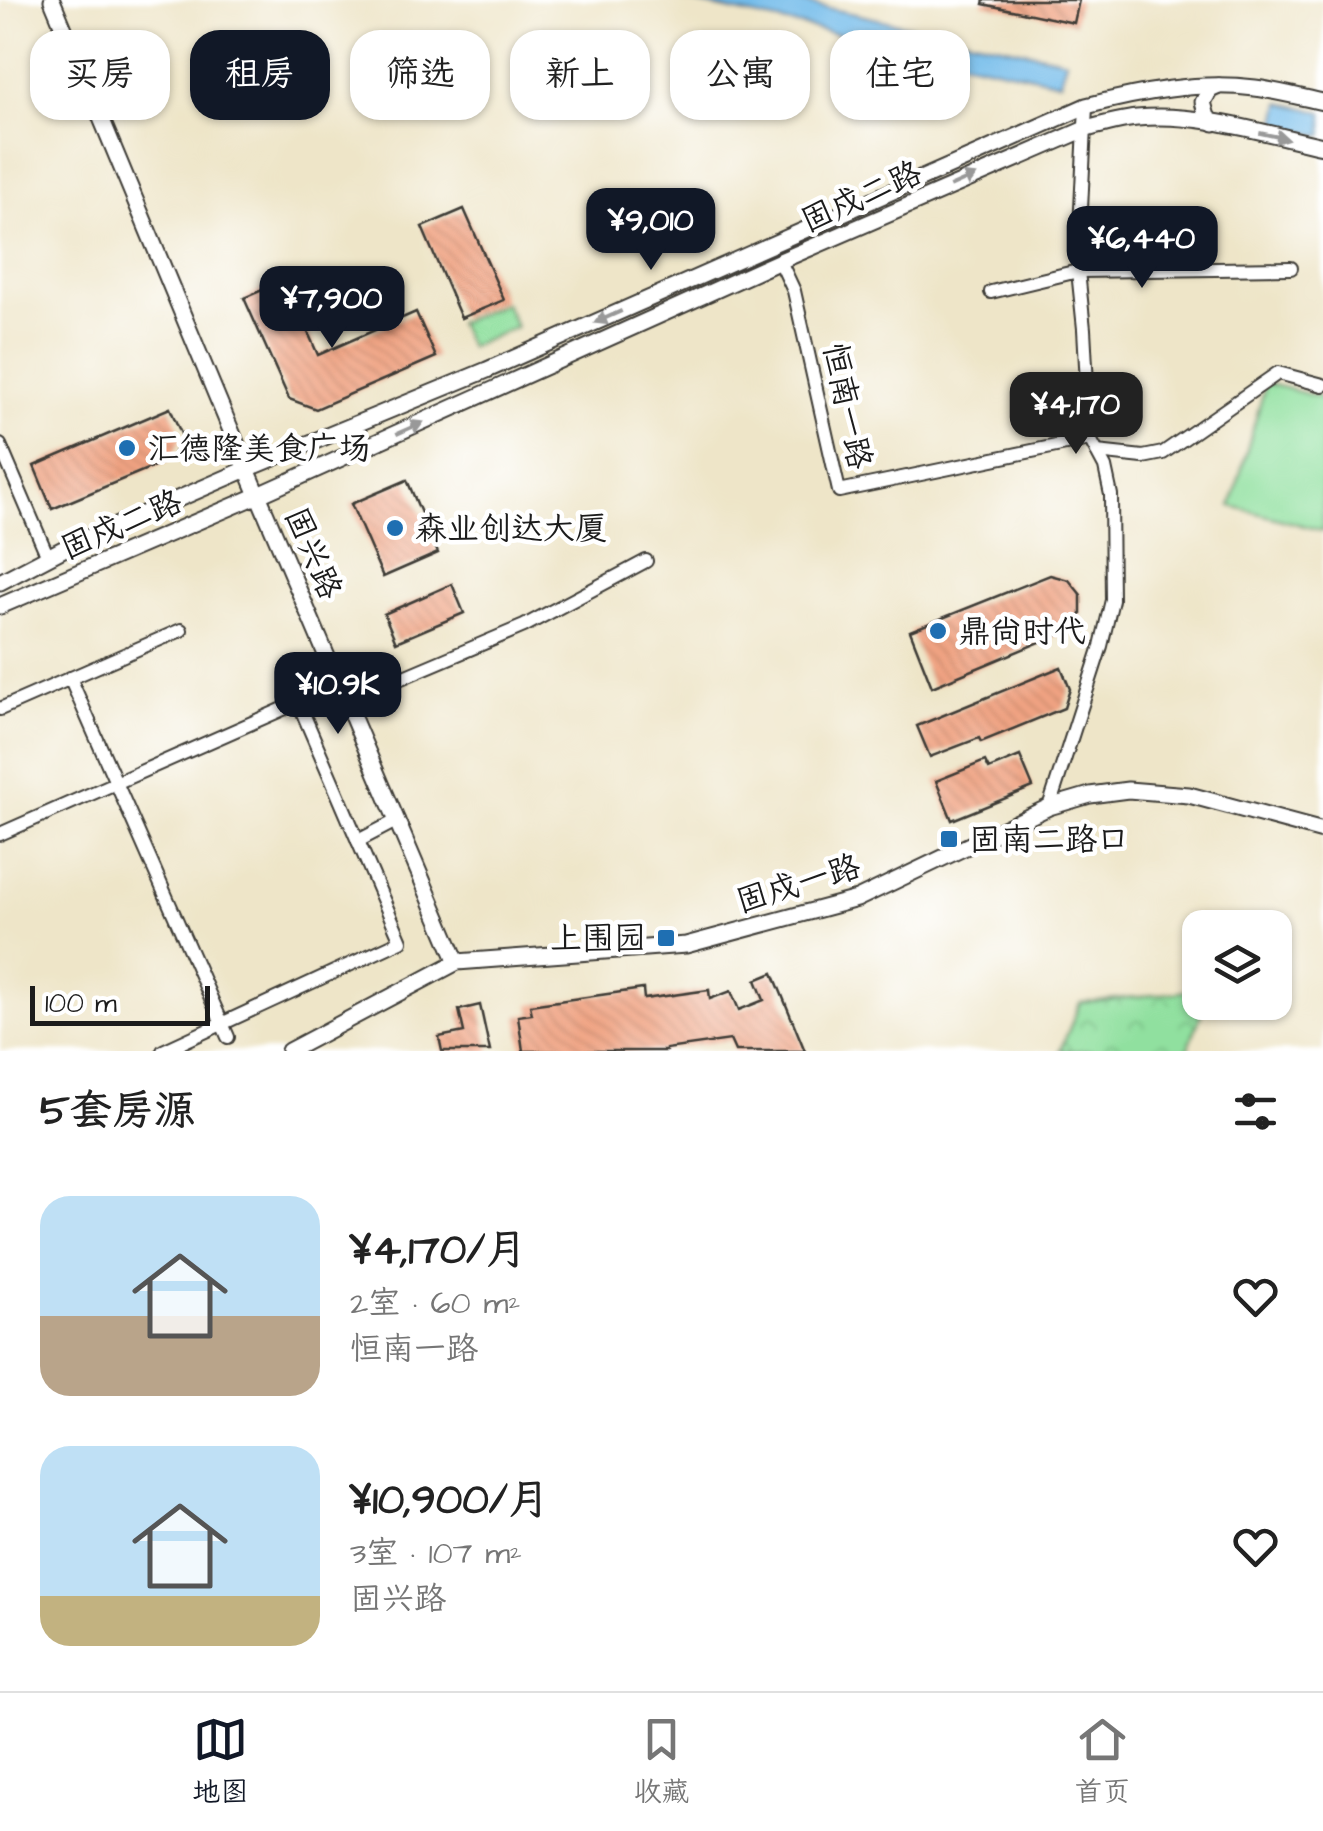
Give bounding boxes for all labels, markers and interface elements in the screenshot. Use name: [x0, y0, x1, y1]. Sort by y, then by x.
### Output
chip: 买房: [30, 30, 170, 120]
chip: 租房: [190, 30, 330, 120]
chip: 筛选: [350, 30, 490, 120]
chip: 新上: [510, 30, 650, 120]
chip: 公寓: [670, 30, 810, 120]
chip: 住宅: [830, 30, 970, 120]
one-way arrow: [1259, 128, 1290, 144]
street label: 固戍二路: [794, 151, 929, 244]
one-way arrow: [948, 173, 978, 189]
pin: ¥9,010: [570, 188, 732, 273]
text: ¥9,010: [608, 198, 694, 243]
pin: ¥6,440: [1061, 206, 1223, 291]
text: ¥6,440: [1089, 216, 1195, 261]
pin: ¥7,900: [251, 266, 413, 351]
text: ¥7,900: [281, 276, 383, 321]
one-way arrow: [593, 308, 622, 325]
street label: 恒南一路: [811, 339, 882, 474]
pin: ¥4,170: [995, 372, 1157, 457]
text: ¥4,170: [1032, 382, 1120, 427]
one-way arrow: [395, 420, 425, 436]
place label: 汇德隆美食广场: [147, 427, 371, 472]
marker: 汇德隆美食广场: [116, 437, 138, 459]
street label: 固戍二路: [54, 480, 189, 571]
street label: 固兴路: [273, 501, 352, 607]
place label: 森业创达大厦: [415, 507, 607, 552]
marker: 森业创达大厦: [384, 517, 406, 539]
place label: 鼎尚时代: [958, 610, 1086, 655]
marker: 鼎尚时代: [927, 620, 949, 642]
pin: ¥10.9K: [257, 652, 419, 737]
text: ¥10.9K: [296, 662, 380, 707]
place label: 固南二路口: [969, 818, 1129, 863]
marker: 固南二路口: [938, 828, 960, 850]
street label: 固戍一路: [731, 844, 866, 925]
map controls: [1182, 910, 1292, 1020]
button: layers: [1182, 910, 1292, 1020]
place label: 上围园: [550, 917, 646, 962]
marker: 上围园: [655, 927, 677, 949]
scale bar: [30, 981, 210, 1026]
text: 100 m: [45, 984, 117, 1023]
text: 5套房源: [40, 1083, 196, 1141]
icon: filters: [1228, 1084, 1283, 1139]
text: ¥4,170/月: [350, 1222, 527, 1280]
icon: home: [120, 1236, 240, 1356]
icon: heart: [1228, 1269, 1283, 1324]
text: 2室 · 60 m²: [350, 1281, 520, 1326]
text: 恒南一路: [350, 1327, 478, 1372]
text: ¥10,900/月: [350, 1472, 550, 1530]
icon: home: [120, 1486, 240, 1606]
icon: heart: [1228, 1519, 1283, 1574]
text: 3室 · 107 m²: [350, 1531, 522, 1576]
text: 固兴路: [350, 1577, 446, 1622]
tab: 地图: [192, 1712, 249, 1812]
tab: 收藏: [633, 1712, 690, 1812]
tab: 首页: [1074, 1712, 1131, 1812]

